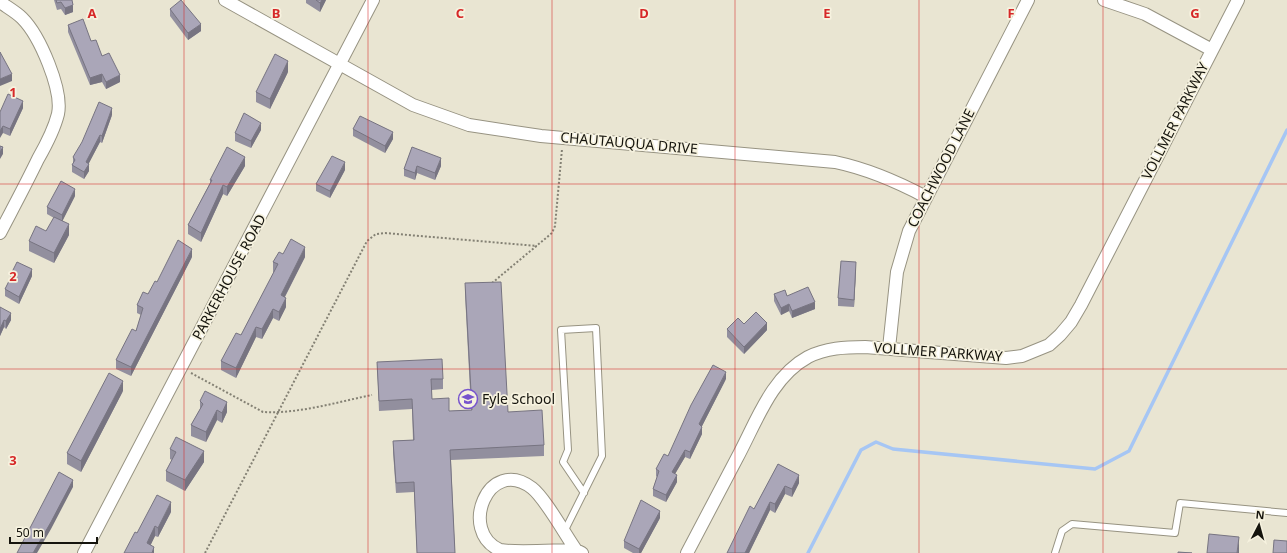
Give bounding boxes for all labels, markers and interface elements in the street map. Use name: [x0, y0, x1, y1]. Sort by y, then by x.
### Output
text: A: [88, 4, 97, 22]
text: B: [272, 4, 280, 22]
text: C: [456, 4, 464, 22]
text: D: [639, 4, 649, 22]
text: E: [823, 4, 831, 22]
text: F: [1007, 4, 1015, 22]
text: G: [1190, 4, 1200, 22]
street label: VOLLMER PARKWAY: [1137, 59, 1212, 183]
text: 1: [9, 83, 17, 101]
street label: COACHWOOD LANE: [902, 105, 979, 230]
street label: CHAUTAUQUA DRIVE: [560, 127, 699, 158]
street label: PARKERHOUSE ROAD: [187, 211, 270, 343]
text: 2: [9, 267, 17, 285]
street label: VOLLMER PARKWAY: [873, 338, 1003, 365]
school or university icon: Fyle School: [457, 388, 479, 410]
place label: Fyle School: [482, 389, 555, 408]
text: 3: [9, 451, 17, 469]
north arrow: [1239, 505, 1279, 545]
text: N: [1255, 507, 1265, 522]
scale bar: [10, 519, 97, 545]
text: 50 m: [16, 524, 44, 541]

